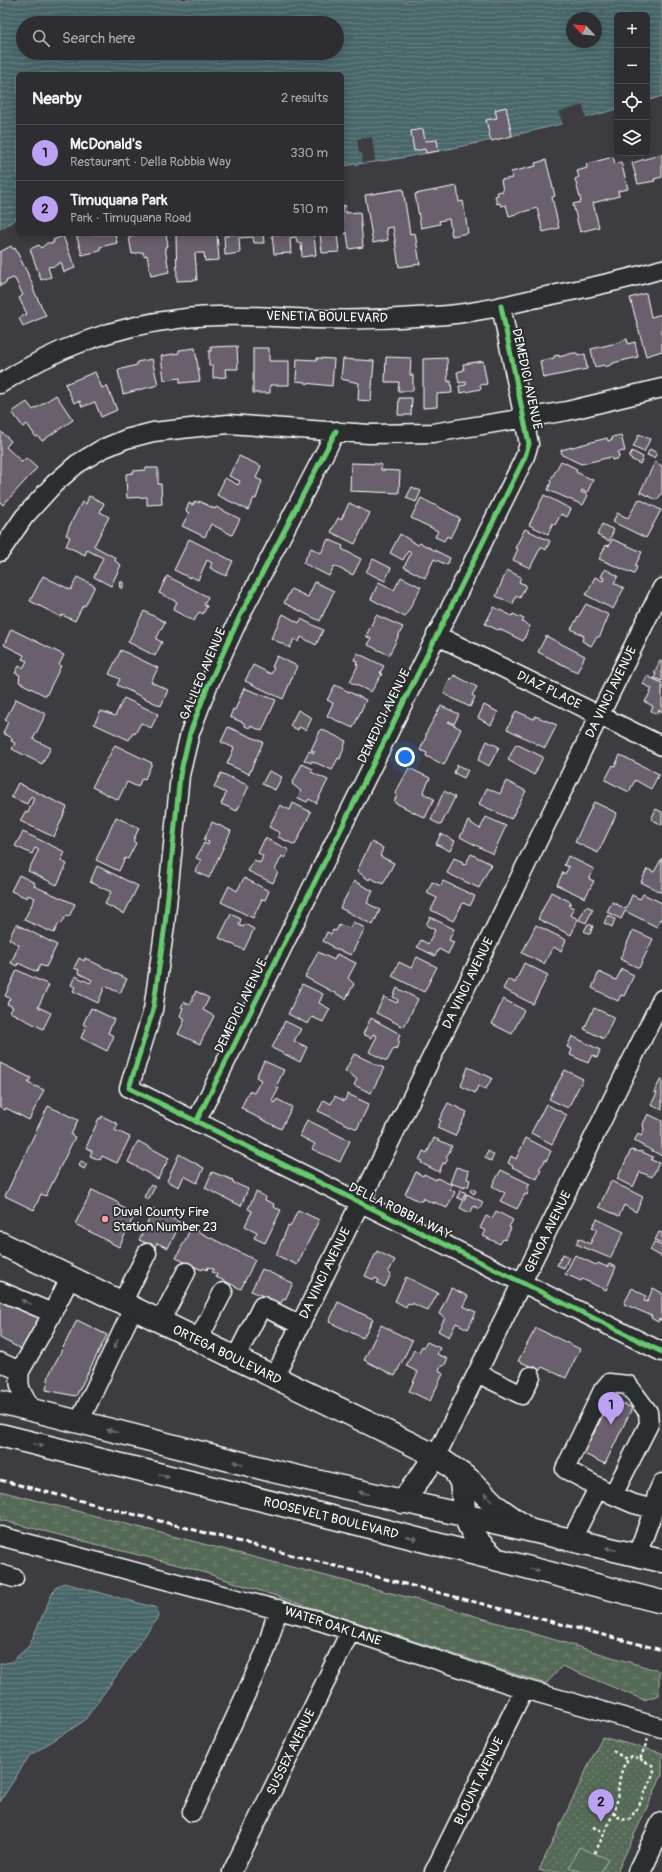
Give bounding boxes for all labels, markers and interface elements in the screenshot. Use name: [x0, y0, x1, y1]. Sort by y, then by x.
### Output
north arrow: [566, 12, 602, 48]
map controls: [614, 12, 650, 156]
button: +: [614, 12, 650, 48]
search box: [16, 16, 344, 60]
icon: search: [30, 27, 52, 49]
text: Search here: [62, 29, 135, 48]
button: −: [614, 48, 650, 84]
button: locate: [614, 84, 650, 120]
text: Nearby: [32, 88, 81, 109]
text: 2 results: [281, 90, 328, 106]
button: layers: [614, 120, 650, 156]
text: McDonald's: [70, 135, 142, 154]
text: 1: [42, 145, 48, 161]
text: 330 m: [290, 145, 328, 161]
text: Restaurant · Della Robbia Way: [70, 154, 231, 170]
text: Timuquana Park: [70, 191, 168, 210]
text: 2: [41, 201, 49, 217]
text: 510 m: [293, 201, 328, 217]
text: Park · Timuquana Road: [70, 210, 191, 226]
street label: VENETIA BOULEVARD: [266, 308, 388, 326]
street label: DEMEDICI AVENUE: [508, 327, 546, 431]
street label: GALILEO AVENUE: [176, 625, 230, 723]
street label: DA VINCI AVENUE: [582, 643, 640, 740]
street label: DEMEDICI AVENUE: [354, 666, 414, 766]
street label: DIAZ PLACE: [514, 668, 584, 713]
your location: [395, 747, 415, 767]
street label: DA VINCI AVENUE: [439, 934, 497, 1031]
street label: DEMEDICI AVENUE: [211, 956, 271, 1056]
street label: DELLA ROBBIA WAY: [346, 1179, 454, 1243]
street label: GENOA AVENUE: [521, 1188, 575, 1276]
place label: Duval County Fire Station Number 23: [113, 1204, 217, 1235]
marker: Duval County Fire Station Number 23: [100, 1214, 110, 1224]
street label: DA VINCI AVENUE: [296, 1224, 354, 1321]
one-way arrow: [20, 1298, 32, 1305]
street label: ORTEGA BOULEVARD: [170, 1322, 284, 1388]
one-way arrow: [113, 1338, 119, 1350]
pin: 1: [598, 1392, 624, 1425]
one-way arrow: [106, 1427, 118, 1433]
one-way arrow: [32, 1442, 44, 1448]
one-way arrow: [232, 1459, 244, 1465]
one-way arrow: [158, 1473, 170, 1479]
one-way arrow: [358, 1490, 370, 1496]
street label: ROOSEVELT BOULEVARD: [262, 1493, 400, 1543]
one-way arrow: [483, 1493, 493, 1502]
one-way arrow: [406, 1535, 418, 1541]
one-way arrow: [604, 1545, 617, 1551]
one-way arrow: [529, 1567, 541, 1573]
street label: WATER OAK LANE: [283, 1603, 384, 1649]
street label: SUSSEX AVENUE: [263, 1706, 319, 1798]
street label: BLOUNT AVENUE: [451, 1734, 507, 1828]
pin: 2: [588, 1789, 614, 1822]

